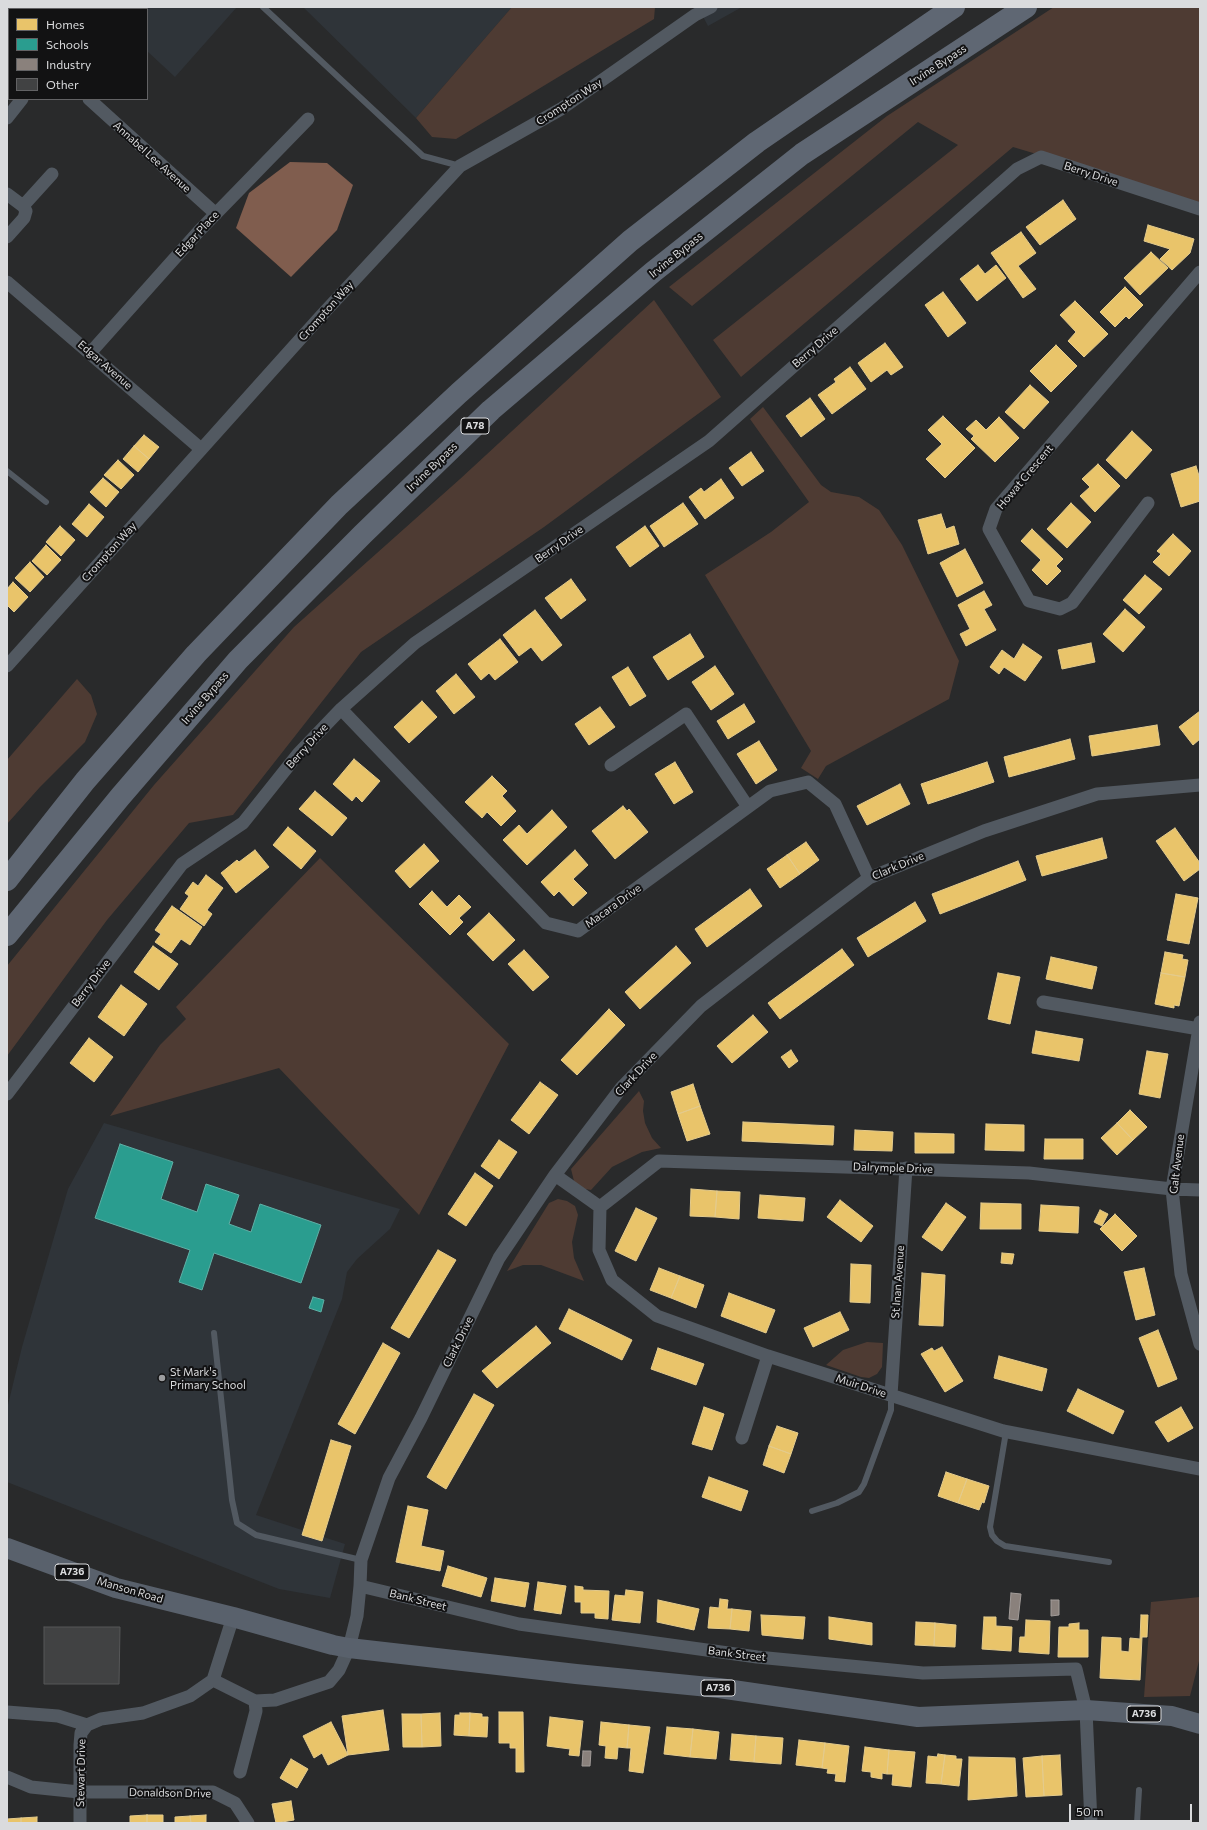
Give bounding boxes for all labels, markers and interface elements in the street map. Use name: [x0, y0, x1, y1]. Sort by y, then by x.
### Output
legend: [8, 8, 148, 100]
text: Homes: [46, 17, 84, 31]
text: Schools: [46, 37, 89, 51]
street label: Irvine Bypass: [907, 42, 969, 88]
text: Industry: [46, 57, 91, 71]
street label: Crompton Way: [534, 76, 604, 128]
text: Other: [46, 77, 79, 91]
street label: Annabel Lee Avenue: [110, 119, 194, 195]
street label: Berry Drive: [1062, 159, 1120, 189]
street label: Edgar Place: [172, 208, 222, 260]
street label: Irvine Bypass: [647, 229, 705, 281]
street label: Crompton Way: [296, 278, 356, 344]
street label: Berry Drive: [790, 324, 840, 370]
street label: Edgar Avenue: [75, 338, 135, 392]
road number: A78: [461, 418, 489, 434]
street label: Irvine Bypass: [404, 440, 460, 494]
street label: Howat Crescent: [994, 442, 1056, 512]
street label: Crompton Way: [79, 519, 139, 585]
street label: Berry Drive: [532, 523, 586, 565]
street label: Irvine Bypass: [179, 669, 231, 727]
street label: Berry Drive: [283, 721, 331, 771]
street label: Clark Drive: [870, 849, 926, 883]
street label: Macara Drive: [582, 881, 644, 931]
street label: Berry Drive: [69, 957, 113, 1009]
street label: Clark Drive: [612, 1049, 660, 1099]
street label: Galt Avenue: [1167, 1133, 1187, 1195]
street label: Dalrymple Drive: [853, 1160, 933, 1176]
street label: St Inan Avenue: [889, 1245, 907, 1319]
street label: Clark Drive: [440, 1314, 476, 1370]
place label: St Mark's Primary School: [170, 1365, 246, 1391]
street label: Muir Drive: [834, 1372, 888, 1400]
marker: St Mark's Primary School: [157, 1373, 167, 1383]
road number: A736: [55, 1564, 89, 1580]
street label: Manson Road: [95, 1574, 165, 1606]
street label: Bank Street: [388, 1587, 448, 1613]
street label: Bank Street: [707, 1644, 767, 1664]
road number: A736: [701, 1680, 735, 1696]
road number: A736: [1127, 1706, 1161, 1722]
street label: Stewart Drive: [74, 1739, 88, 1807]
street label: Donaldson Drive: [129, 1786, 211, 1800]
scale bar: [1071, 1796, 1194, 1822]
text: 50 m: [1076, 1804, 1104, 1818]

